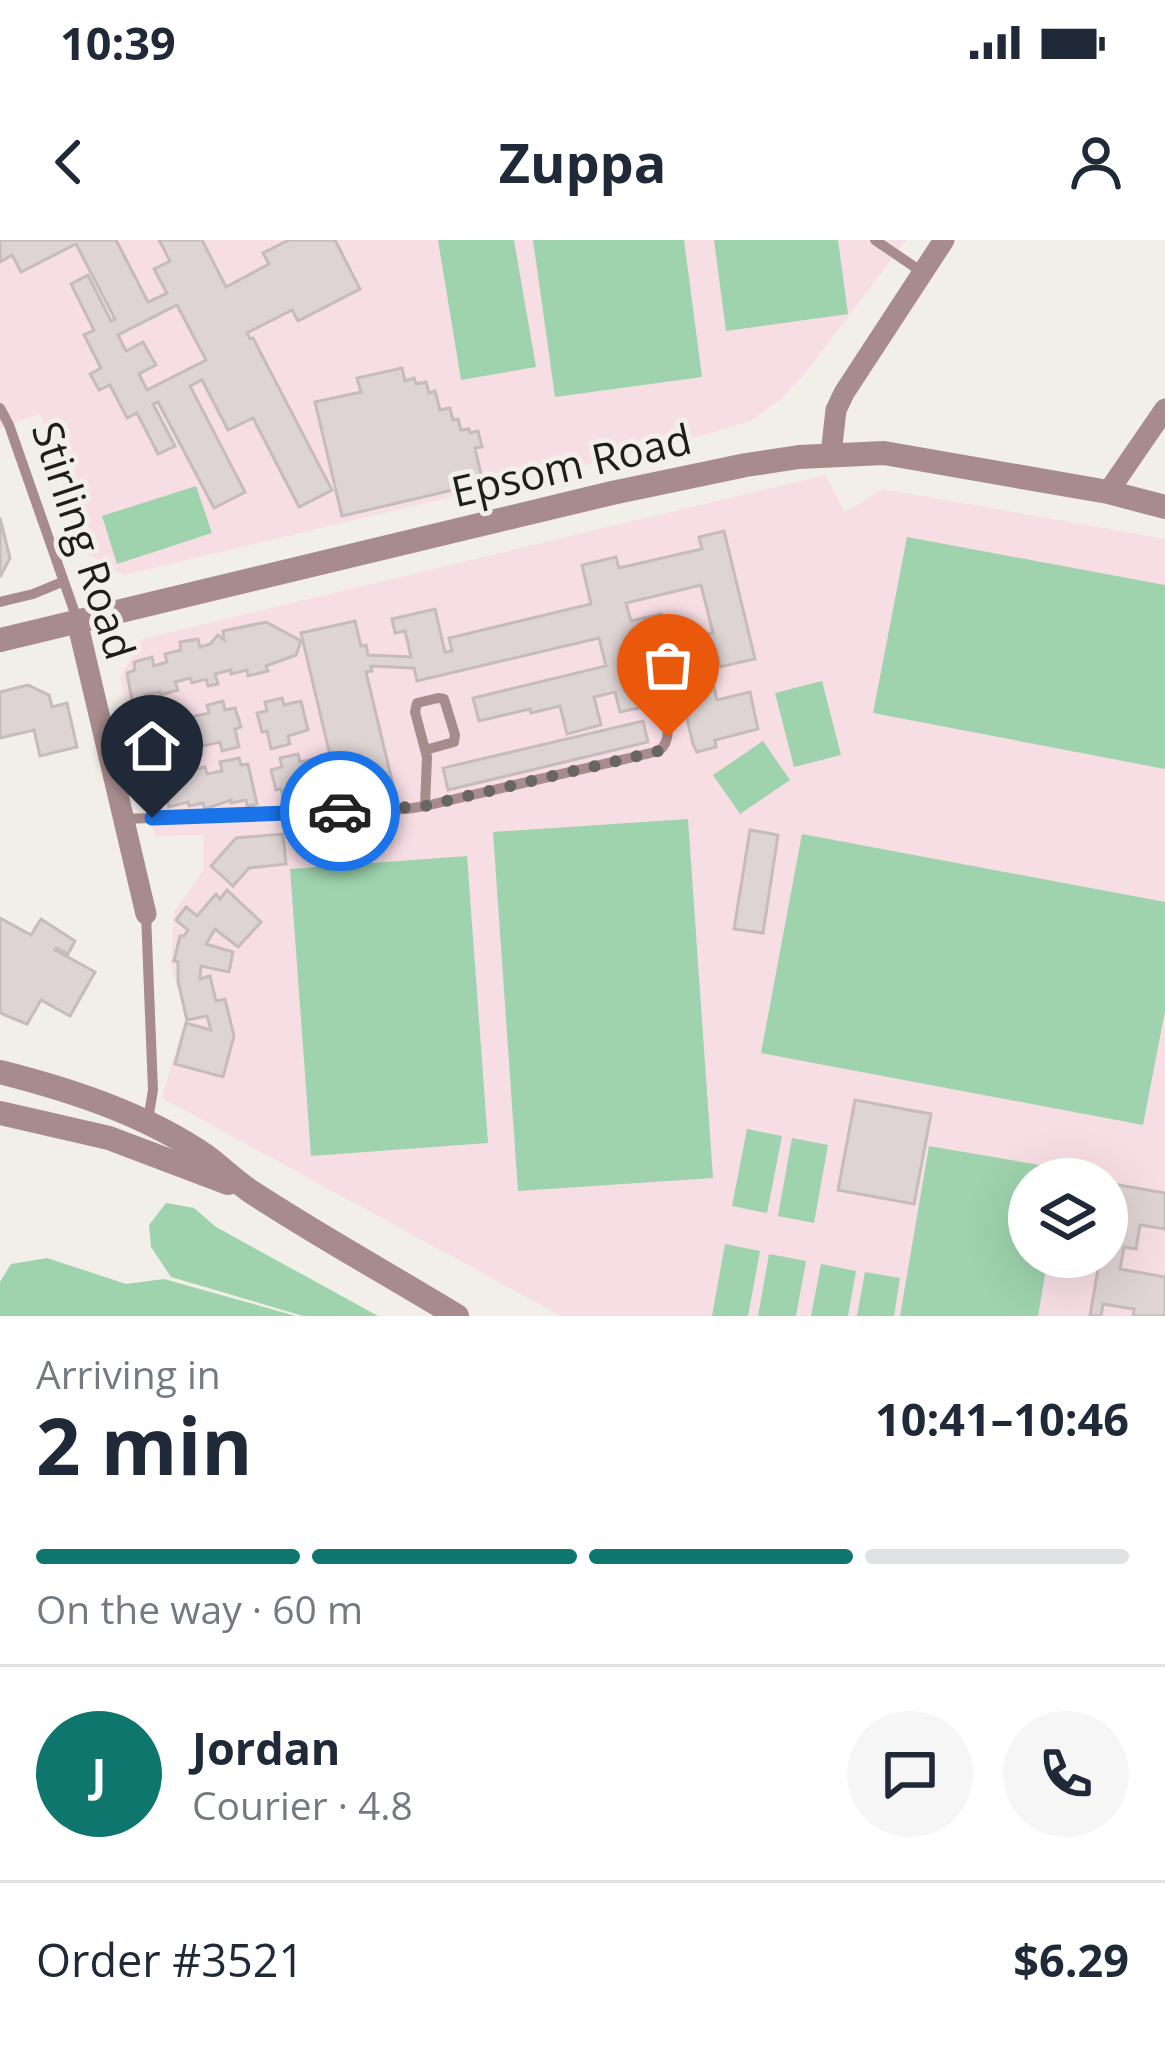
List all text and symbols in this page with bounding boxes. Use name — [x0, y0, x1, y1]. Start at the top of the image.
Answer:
text: 10:39 — [60, 12, 176, 73]
text: Zuppa — [499, 125, 666, 199]
icon: back — [36, 129, 102, 195]
icon: person — [1063, 129, 1129, 195]
street label: Epsom Road — [446, 409, 696, 519]
street label: Stirling Road — [20, 414, 150, 666]
pin — [617, 614, 719, 737]
icon: bag — [635, 632, 701, 698]
pin — [101, 695, 203, 818]
icon: home — [119, 713, 185, 779]
courier — [280, 751, 400, 871]
icon: car — [307, 778, 373, 844]
map controls — [1008, 1158, 1128, 1278]
button: layers — [1008, 1158, 1128, 1278]
text: Arriving in — [36, 1347, 221, 1400]
text: 10:41–10:46 — [875, 1388, 1129, 1449]
text: 2 min — [36, 1392, 253, 1498]
text: On the way · 60 m — [36, 1582, 363, 1635]
button: chat — [847, 1711, 973, 1837]
button: phone — [1003, 1711, 1129, 1837]
text: Jordan — [192, 1717, 340, 1778]
text: J — [92, 1743, 106, 1804]
text: Courier · 4.8 — [192, 1778, 413, 1831]
text: Order #3521 — [36, 1929, 304, 1990]
text: $6.29 — [1013, 1929, 1129, 1990]

